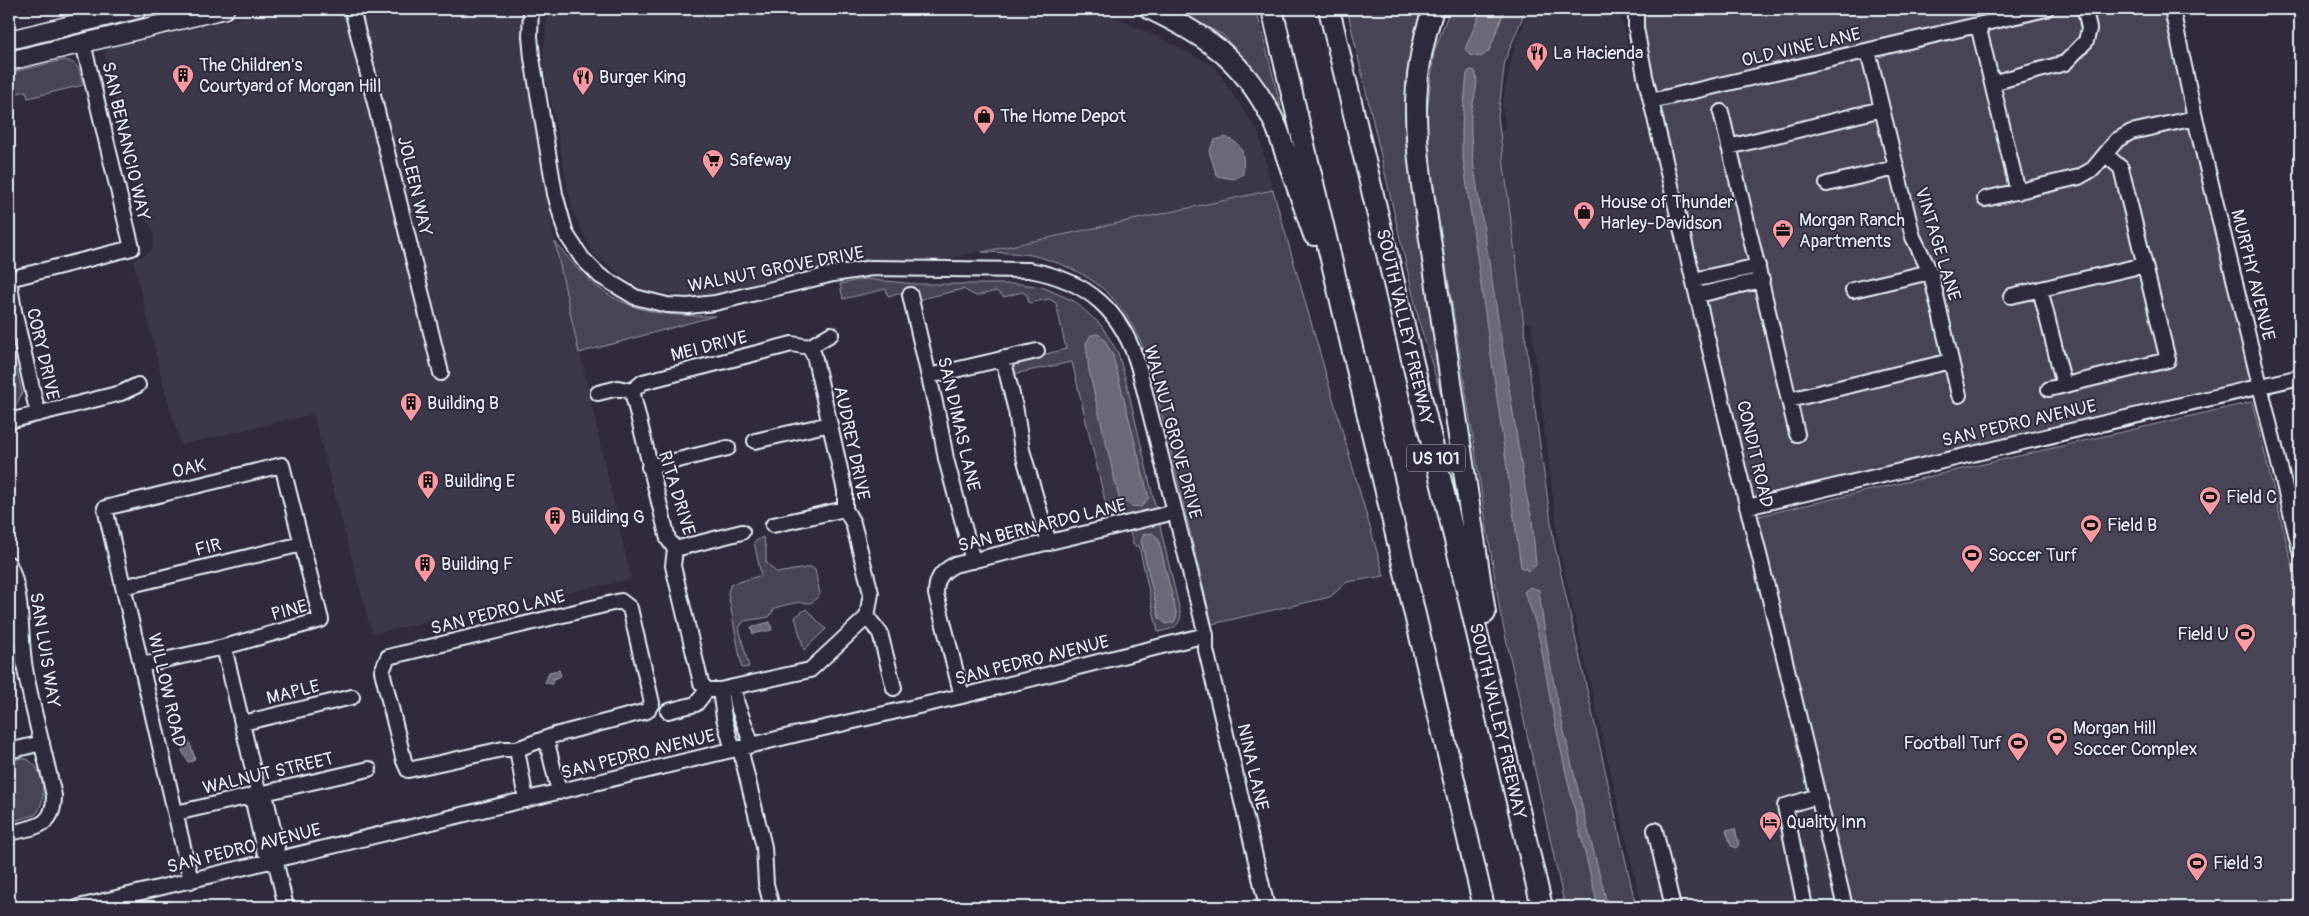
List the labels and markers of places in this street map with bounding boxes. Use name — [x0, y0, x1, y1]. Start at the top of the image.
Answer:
restaurant icon: La Hacienda — [1525, 41, 1549, 72]
place label: La Hacienda — [1553, 42, 1643, 65]
place label: The Children's Courtyard of Morgan Hill — [199, 54, 381, 98]
building icon: The Children's Courtyard of Morgan Hill — [171, 63, 195, 94]
restaurant icon: Burger King — [571, 65, 595, 96]
place label: Burger King — [599, 66, 686, 89]
shop icon: The Home Depot — [972, 104, 996, 135]
place label: The Home Depot — [1000, 105, 1127, 128]
supermarket icon: Safeway — [701, 148, 725, 179]
place label: Safeway — [729, 149, 791, 172]
place label: House of Thunder Harley-Davidson — [1600, 191, 1734, 235]
shop icon: House of Thunder Harley-Davidson — [1572, 200, 1596, 231]
place label: Morgan Ranch Apartments — [1799, 209, 1905, 253]
office icon: Morgan Ranch Apartments — [1771, 218, 1795, 249]
building icon: Building B — [399, 391, 423, 422]
place label: Building B — [427, 392, 499, 415]
building icon: Building E — [416, 469, 440, 500]
place label: Building E — [444, 470, 515, 493]
sports icon: Field C — [2198, 485, 2222, 516]
place label: Field C — [2226, 486, 2277, 509]
building icon: Building G — [543, 505, 567, 536]
place label: Building G — [571, 506, 645, 529]
sports icon: Field B — [2079, 513, 2103, 544]
place label: Field B — [2107, 514, 2157, 537]
sports icon: Soccer Turf — [1960, 543, 1984, 574]
place label: Soccer Turf — [1988, 544, 2079, 567]
building icon: Building F — [413, 552, 437, 583]
place label: Building F — [441, 553, 514, 576]
sports icon: Field U — [2233, 622, 2257, 653]
place label: Field U — [2177, 623, 2229, 646]
place label: Morgan Hill Soccer Complex — [2073, 717, 2198, 761]
sports icon: Morgan Hill Soccer Complex — [2045, 726, 2069, 757]
sports icon: Football Turf — [2006, 731, 2030, 762]
place label: Football Turf — [1904, 732, 2003, 755]
hotel icon: Quality Inn — [1758, 810, 1782, 841]
place label: Quality Inn — [1786, 811, 1866, 834]
sports icon: Field 3 — [2185, 851, 2209, 882]
place label: Field 3 — [2213, 852, 2263, 875]

